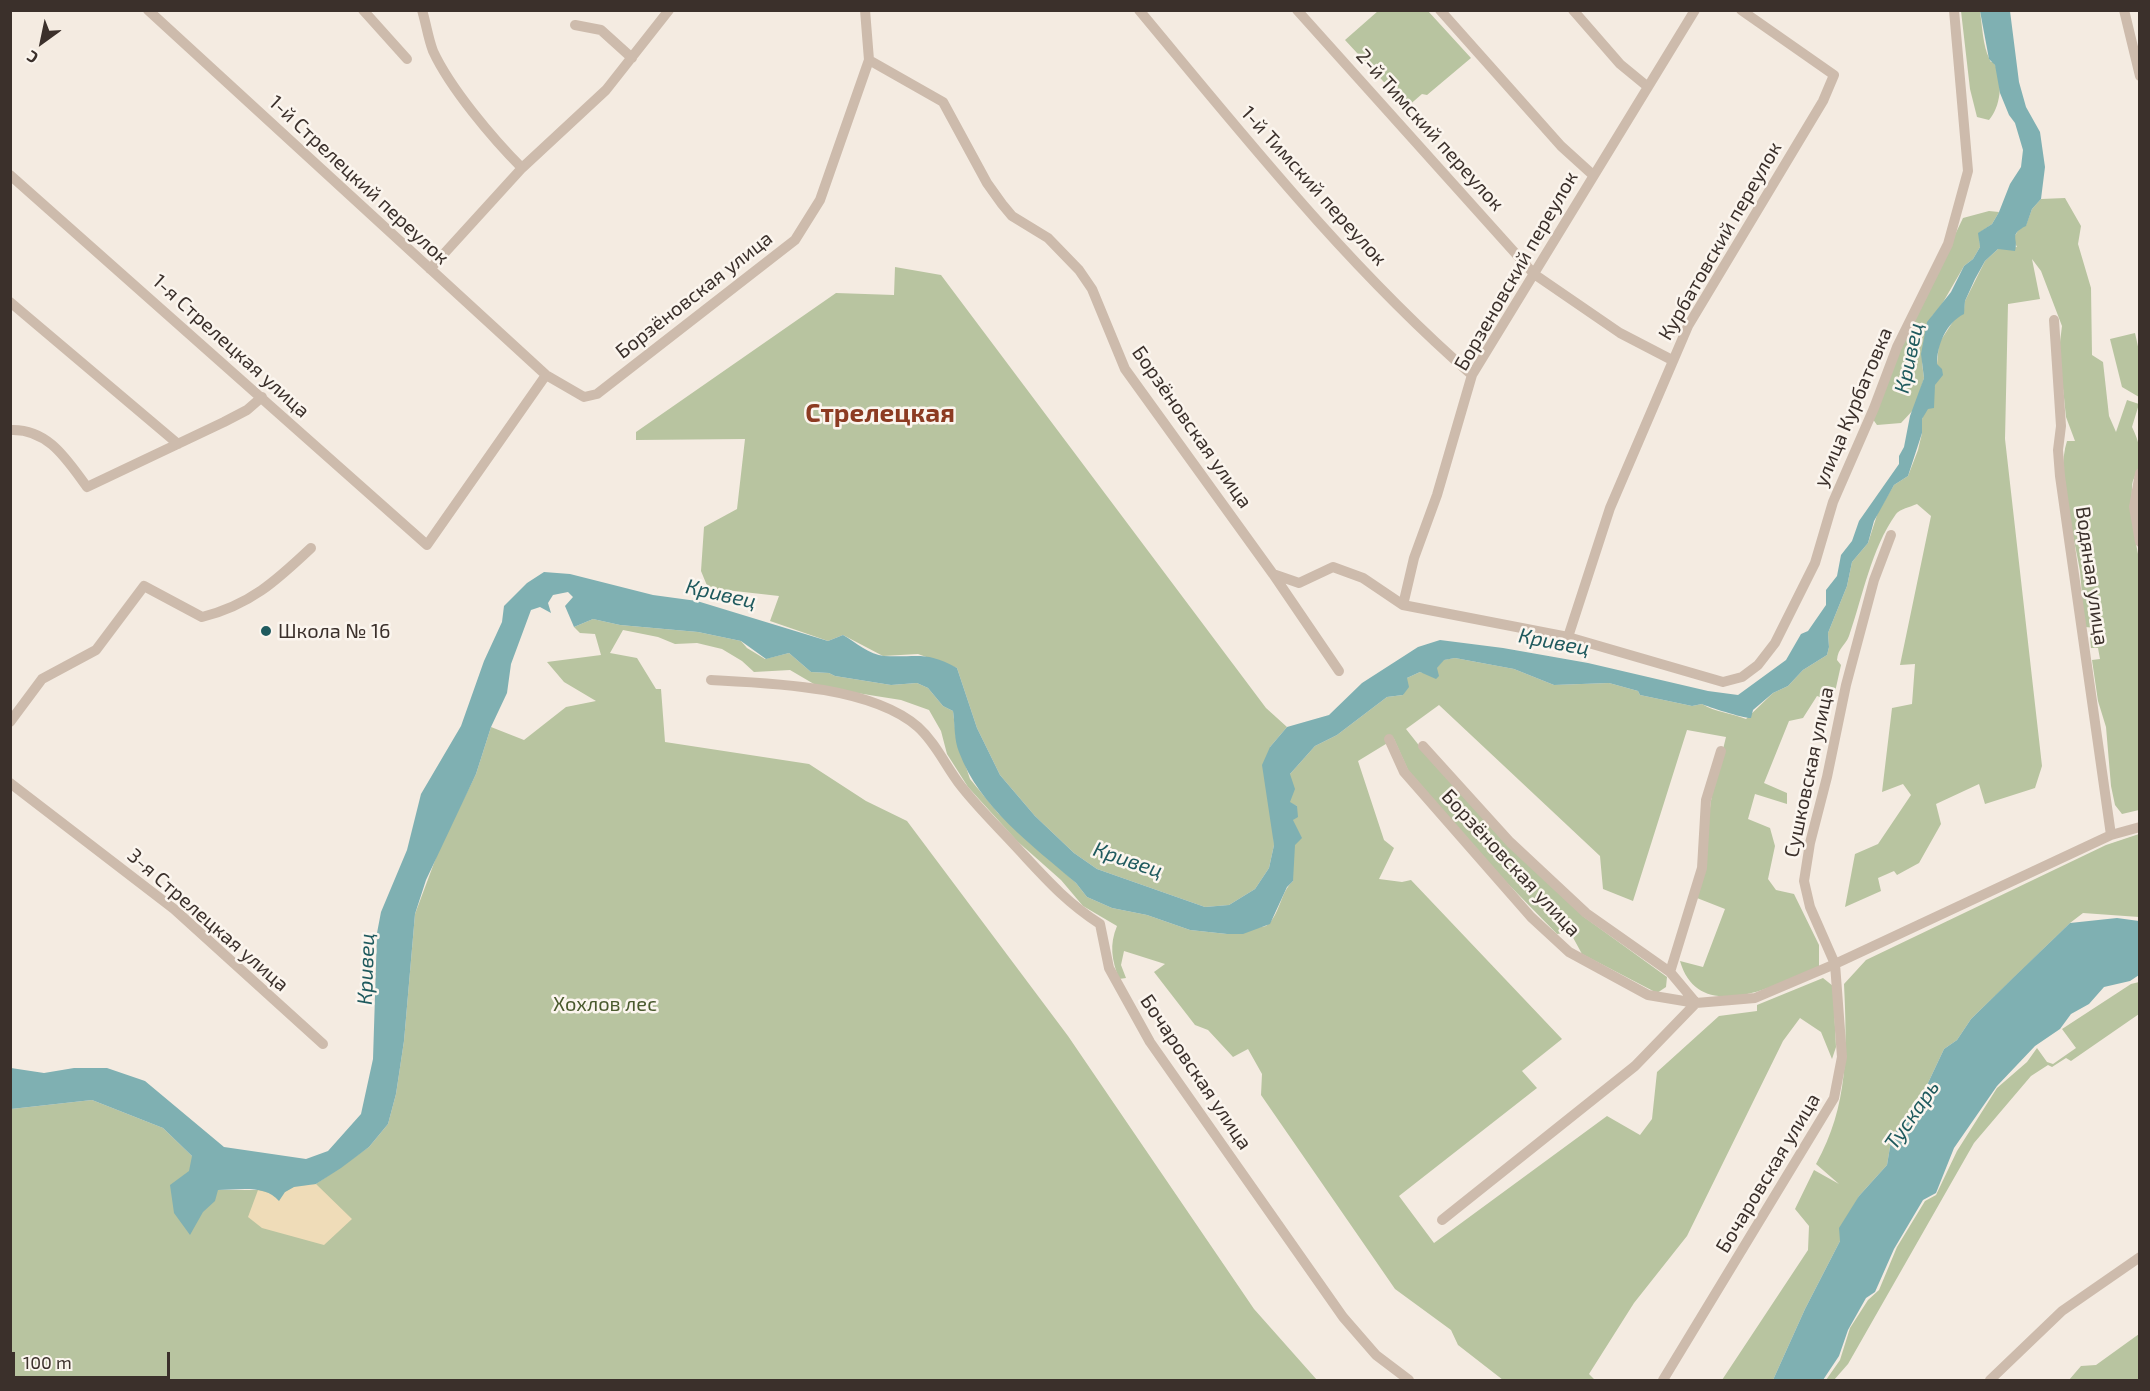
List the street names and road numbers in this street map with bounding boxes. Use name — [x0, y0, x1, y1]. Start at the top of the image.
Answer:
street label: 2-й Тимский переулок — [1351, 44, 1509, 216]
street label: 1-й Стрелецкий переулок — [264, 90, 454, 270]
street label: 1-й Тимский переулок — [1236, 101, 1392, 271]
street label: Курбатовский переулок — [1653, 137, 1787, 345]
street label: Борзеновский переулок — [1449, 167, 1583, 375]
street label: Борзёновская улица — [611, 226, 777, 364]
street label: 1-я Стрелецкая улица — [148, 269, 314, 423]
street label: улица Курбатовка — [1809, 324, 1897, 490]
street label: Борзёновская улица — [1127, 341, 1257, 513]
street label: Водяная улица — [2070, 505, 2114, 647]
street label: Сушковская улица — [1779, 684, 1839, 860]
street label: Борзёновская улица — [1437, 784, 1585, 942]
street label: 3-я Стрелецкая улица — [122, 843, 294, 997]
street label: Бочаровская улица — [1135, 990, 1257, 1154]
street label: Бочаровская улица — [1711, 1089, 1825, 1257]

